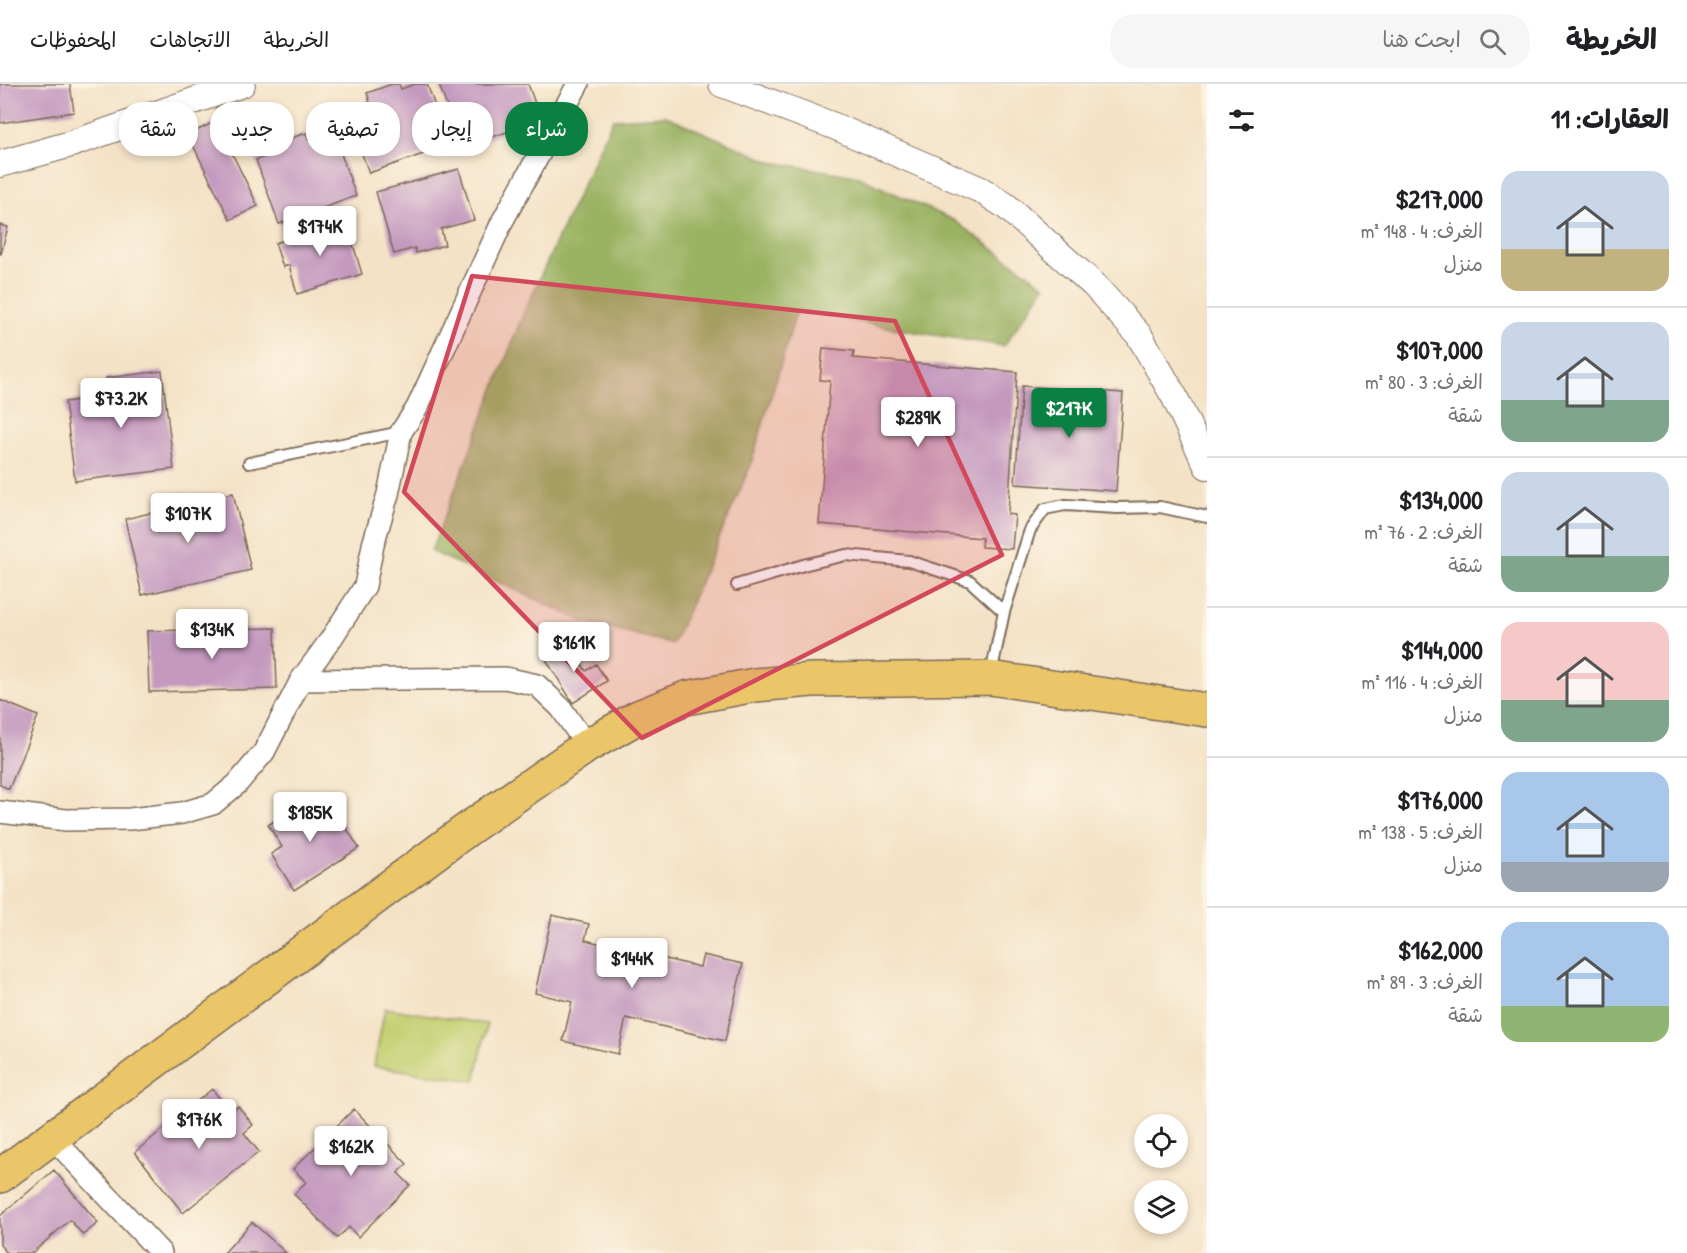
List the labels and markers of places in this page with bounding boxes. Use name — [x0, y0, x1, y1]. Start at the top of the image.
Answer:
pin: $174K — [278, 206, 362, 257]
pin: $73.2K — [72, 378, 170, 429]
pin: $217K — [1027, 388, 1111, 439]
pin: $289K — [876, 397, 960, 448]
pin: $107K — [146, 493, 230, 544]
pin: $134K — [170, 609, 254, 660]
pin: $161K — [532, 622, 616, 673]
pin: $185K — [268, 792, 352, 843]
pin: $144K — [590, 938, 674, 989]
pin: $176K — [157, 1099, 241, 1150]
pin: $162K — [309, 1126, 393, 1177]

